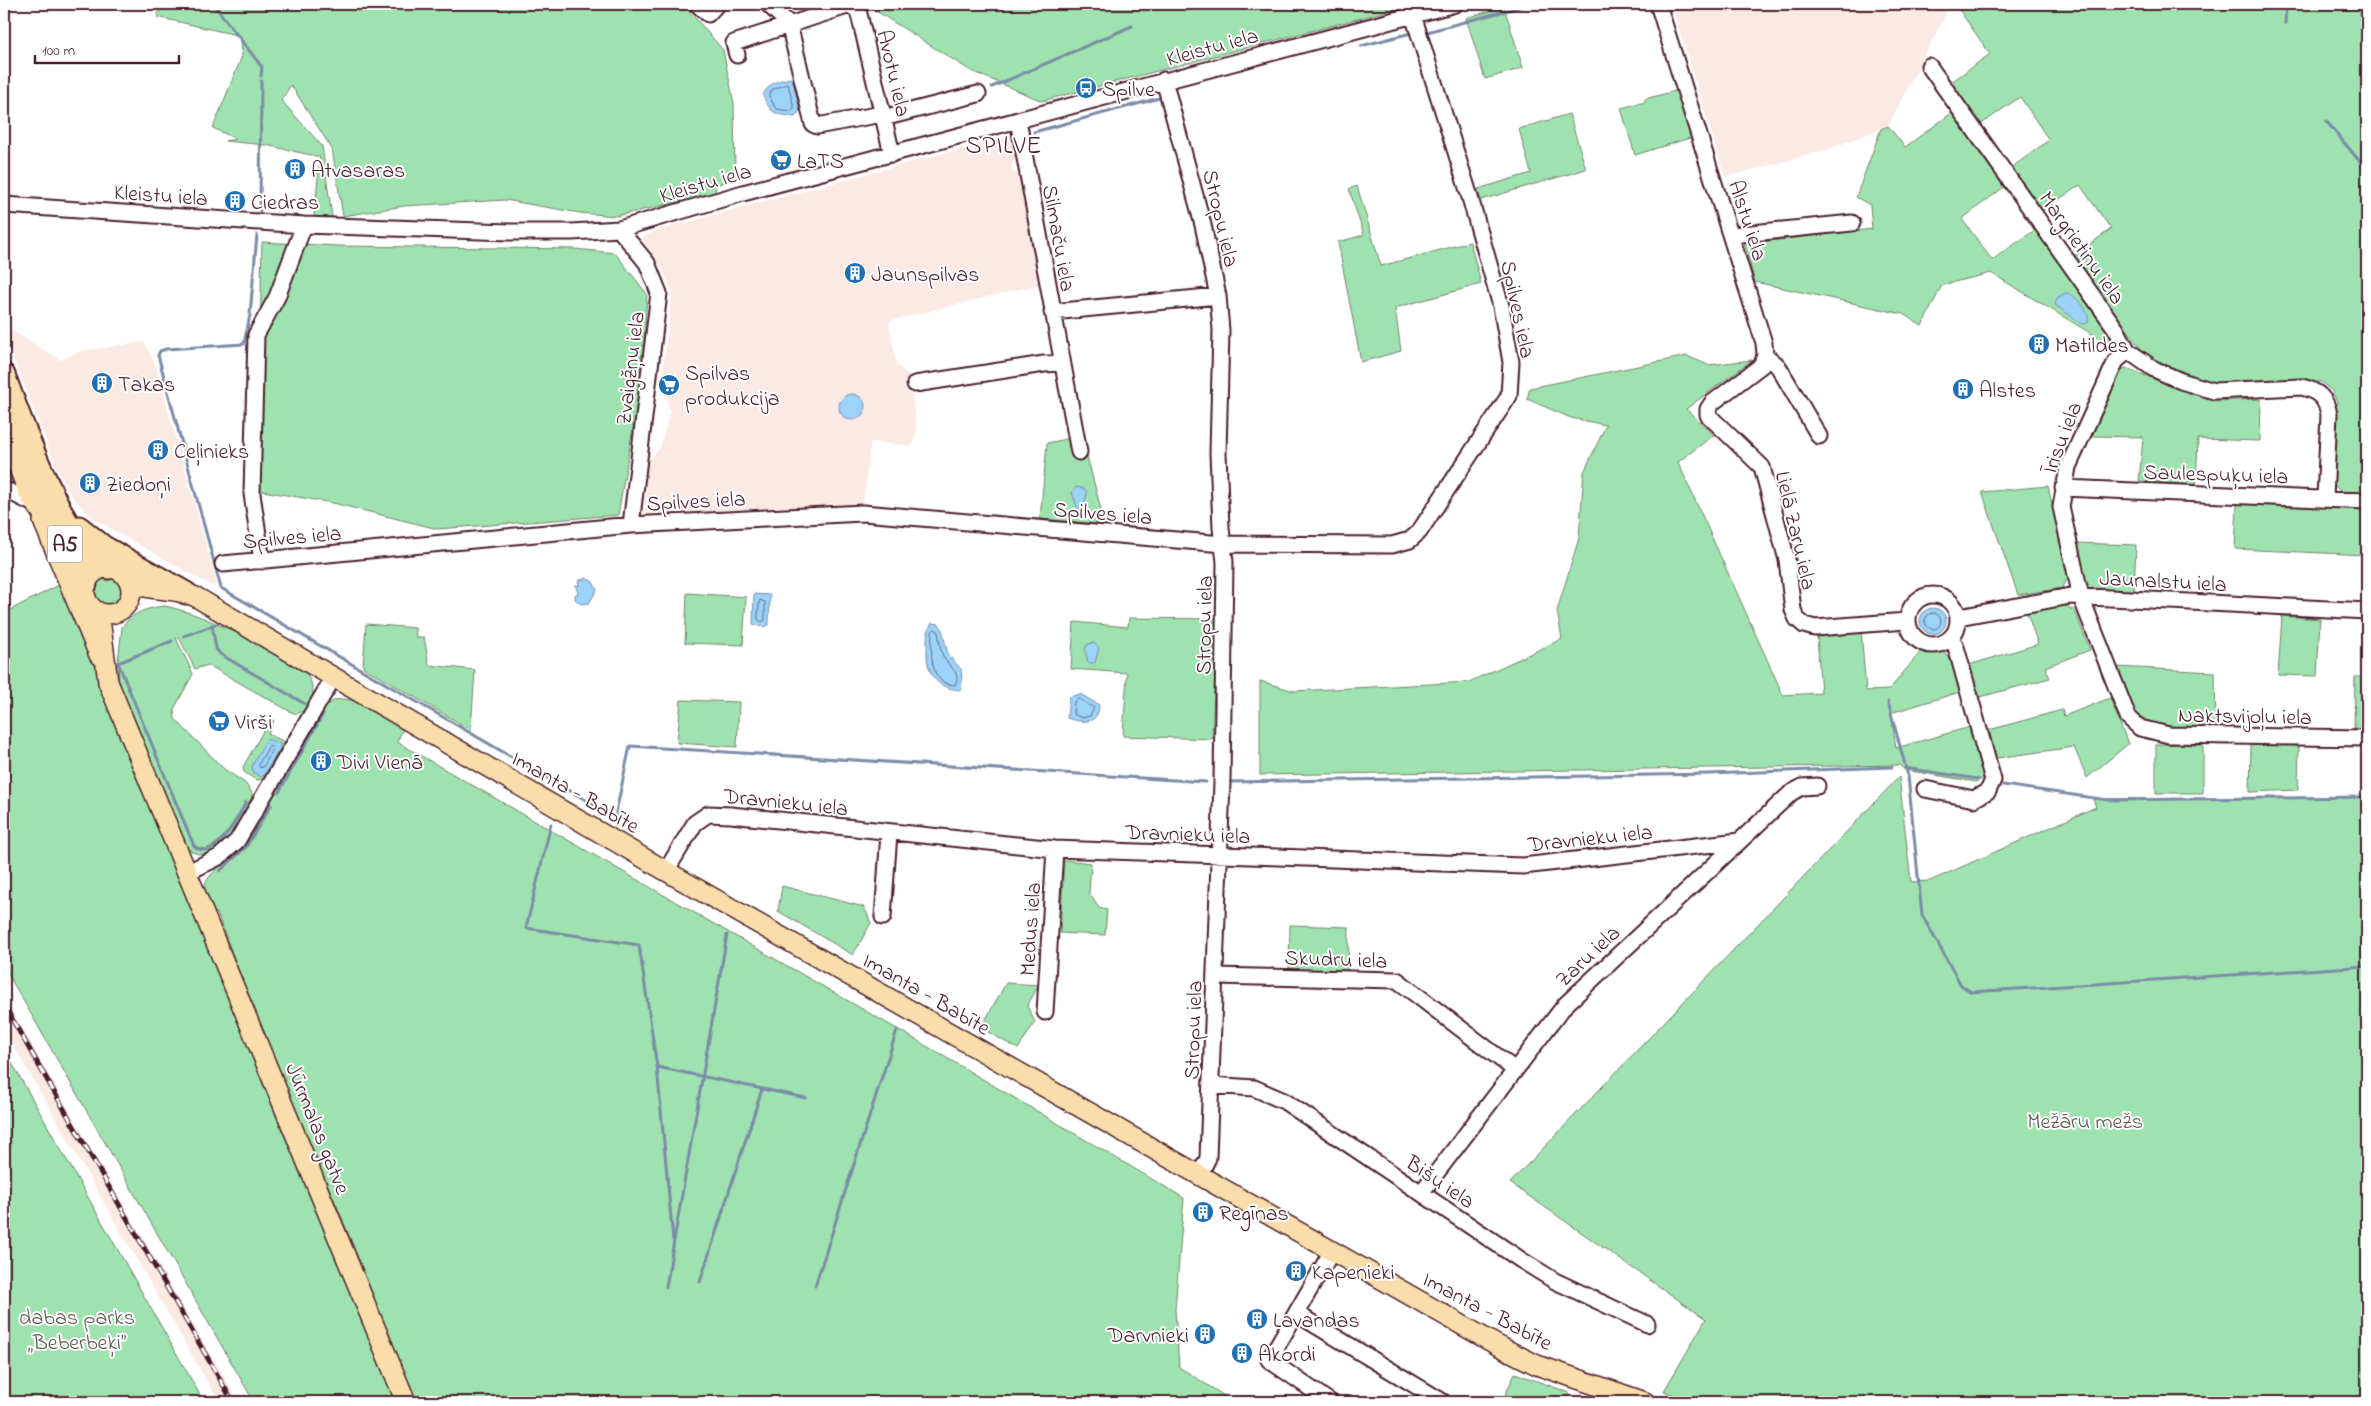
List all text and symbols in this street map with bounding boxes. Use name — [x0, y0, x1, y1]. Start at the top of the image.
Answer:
street label: Kleistu iela — [1163, 21, 1262, 77]
street label: Avotu iela — [867, 27, 918, 120]
scale bar — [35, 32, 179, 64]
text: 100 m — [42, 40, 75, 62]
place label: Spilve — [1102, 75, 1155, 107]
bus stop icon: Spilve — [1074, 76, 1098, 100]
district label: SPILVE — [965, 129, 1043, 165]
place label: LaTS — [797, 147, 844, 179]
supermarket icon: LaTS — [769, 148, 793, 172]
place label: Atvasaras — [311, 156, 405, 188]
building icon: Atvasaras — [283, 157, 307, 181]
street label: Kleistu iela — [656, 157, 756, 213]
street label: Stropu iela — [1192, 167, 1246, 271]
street label: Alstu iela — [1718, 176, 1774, 265]
street label: Kleistu iela — [113, 178, 209, 216]
street label: Silmaču iela — [1032, 183, 1082, 294]
street label: Margrietiņu iela — [2029, 185, 2132, 313]
place label: Ciedras — [251, 188, 319, 220]
building icon: Ciedras — [223, 189, 247, 213]
street label: Spilves iela — [1490, 258, 1542, 361]
place label: Jaunspilvas — [871, 260, 979, 292]
building icon: Jaunspilvas — [843, 261, 867, 285]
street label: Zvaigžņu iela — [609, 310, 656, 427]
place label: Matildes — [2055, 331, 2129, 363]
building icon: Matildes — [2027, 332, 2051, 356]
place label: Spilvas produkcija — [685, 359, 780, 416]
place label: Takas — [118, 370, 175, 402]
building icon: Takas — [90, 371, 114, 395]
supermarket icon: Spilvas produkcija — [657, 373, 681, 397]
place label: Alstes — [1979, 376, 2036, 408]
building icon: Alstes — [1951, 377, 1975, 401]
street label: Īrisu iela — [2035, 398, 2092, 480]
place label: Ceļinieks — [174, 437, 249, 469]
building icon: Ceļinieks — [146, 438, 170, 462]
street label: Saulespuķu iela — [2143, 457, 2289, 495]
street label: Lielā Zaru iela — [1765, 468, 1823, 593]
place label: Ziedoņi — [106, 470, 171, 502]
building icon: Ziedoņi — [78, 471, 102, 495]
street label: Spilves iela — [646, 484, 746, 522]
street label: Spilves iela — [1052, 495, 1153, 535]
street label: Spilves iela — [242, 519, 343, 559]
road number: A5 — [48, 526, 82, 562]
street label: Jaunalstu iela — [2098, 564, 2227, 602]
street label: Stropu iela — [1189, 575, 1223, 675]
street label: Naktsvijoļu iela — [2178, 701, 2312, 735]
place label: Virši — [234, 708, 272, 740]
supermarket icon: Virši — [207, 709, 231, 733]
street label: Imanta - Babīte — [505, 744, 645, 843]
place label: Divi Vienā — [336, 748, 422, 780]
building icon: Divi Vienā — [309, 749, 333, 773]
street label: Dravnieku iela — [721, 781, 850, 826]
street label: Dravnieku iela — [1124, 818, 1251, 854]
street label: Dravnieku iela — [1525, 818, 1654, 863]
street label: Medus iela — [1013, 881, 1051, 977]
street label: Zaru iela — [1549, 919, 1629, 996]
street label: Skudru iela — [1284, 943, 1388, 979]
street label: Imanta - Babīte — [856, 946, 996, 1045]
street label: Stropu iela — [1177, 980, 1213, 1080]
street label: Jūrmalas gatve — [274, 1058, 357, 1200]
park label: Mežāru mežs — [2027, 1107, 2143, 1139]
street label: Bišu iela — [1397, 1148, 1480, 1218]
place label: Regīnas — [1219, 1199, 1289, 1232]
building icon: Regīnas — [1191, 1200, 1215, 1224]
place label: Kapenieki — [1312, 1258, 1395, 1290]
building icon: Kapenieki — [1284, 1259, 1308, 1283]
street label: Imanta - Babīte — [1416, 1265, 1557, 1360]
park label: dabas parks „Beberbeķi” — [19, 1303, 135, 1360]
place label: Lavandas — [1273, 1306, 1360, 1338]
building icon: Lavandas — [1245, 1307, 1269, 1331]
place label: Darvnieki — [1106, 1321, 1189, 1353]
building icon: Darvnieki — [1193, 1322, 1217, 1346]
place label: Akordi — [1258, 1340, 1316, 1372]
building icon: Akordi — [1230, 1341, 1254, 1365]

